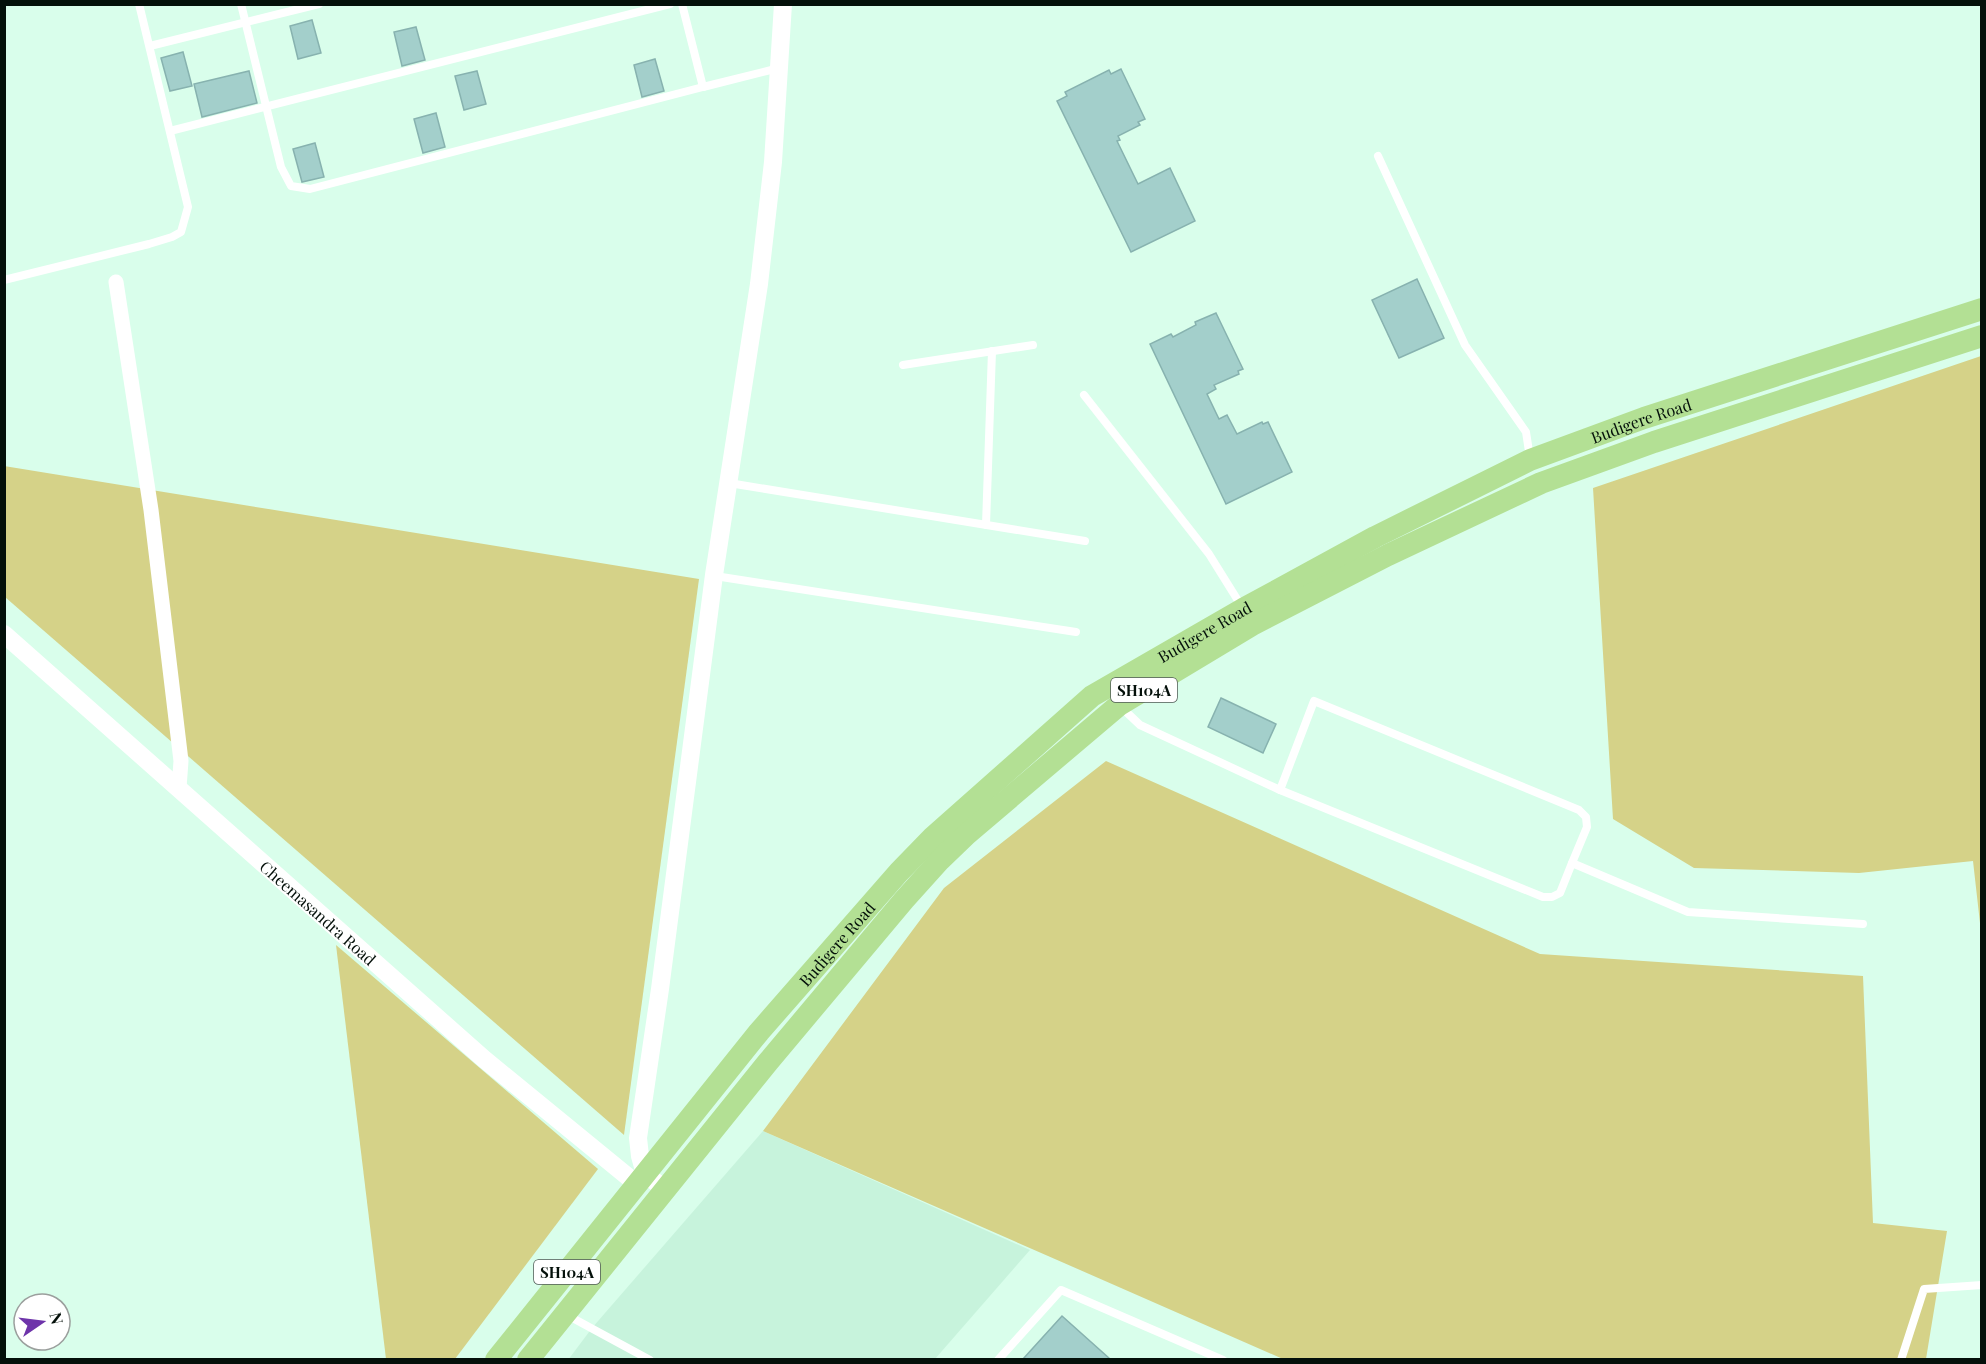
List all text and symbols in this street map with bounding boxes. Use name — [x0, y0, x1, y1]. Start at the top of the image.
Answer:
street label: Budigere Road — [1588, 393, 1694, 447]
street label: Budigere Road — [1154, 596, 1255, 667]
road number: SH104A — [1111, 678, 1177, 702]
street label: Cheemasandra Road — [256, 855, 381, 969]
street label: Budigere Road — [794, 897, 879, 990]
road number: SH104A — [534, 1260, 600, 1284]
north arrow — [12, 1292, 72, 1352]
text: N — [45, 1310, 69, 1327]

